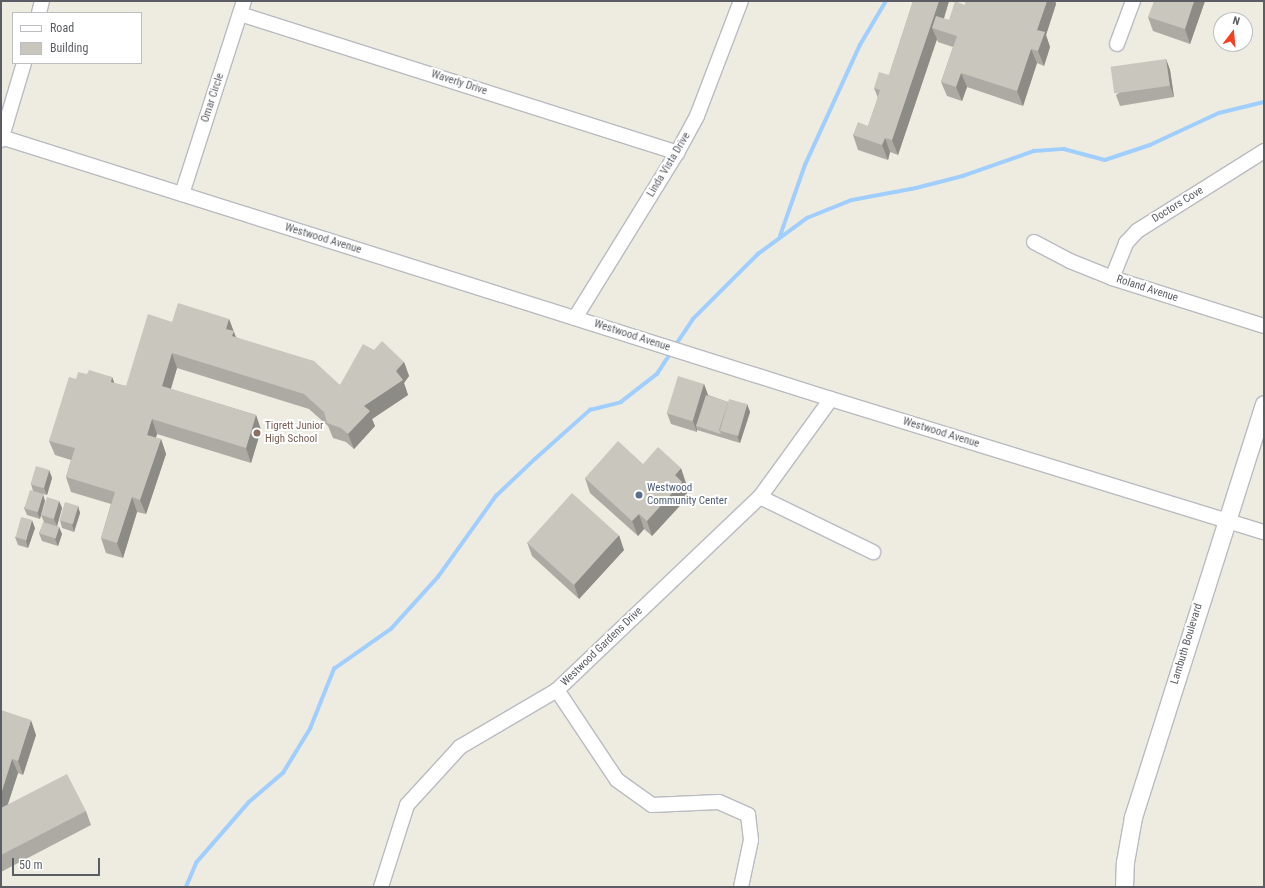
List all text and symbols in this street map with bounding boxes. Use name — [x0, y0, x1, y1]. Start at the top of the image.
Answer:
legend — [12, 12, 142, 64]
north arrow — [1213, 12, 1253, 52]
text: N — [1231, 14, 1241, 28]
text: Road — [50, 21, 74, 35]
text: Building — [50, 41, 88, 55]
street label: Waverly Drive — [429, 68, 489, 98]
street label: Omar Circle — [199, 72, 227, 124]
street label: Linda Vista Drive — [645, 130, 693, 200]
street label: Doctors Cove — [1150, 184, 1206, 226]
street label: Westwood Avenue — [283, 221, 363, 257]
street label: Roland Avenue — [1114, 273, 1180, 305]
street label: Westwood Avenue — [592, 317, 672, 355]
street label: Westwood Avenue — [901, 415, 981, 451]
place label: Tigrett Junior High School — [265, 420, 323, 446]
marker: Tigrett Junior High School — [252, 428, 262, 438]
place label: Westwood Community Center — [647, 482, 727, 508]
marker: Westwood Community Center — [634, 490, 644, 500]
street label: Lambuth Boulevard — [1168, 602, 1206, 686]
street label: Westwood Gardens Drive — [558, 605, 646, 689]
scale bar — [14, 850, 102, 876]
text: 50 m — [19, 858, 43, 872]

